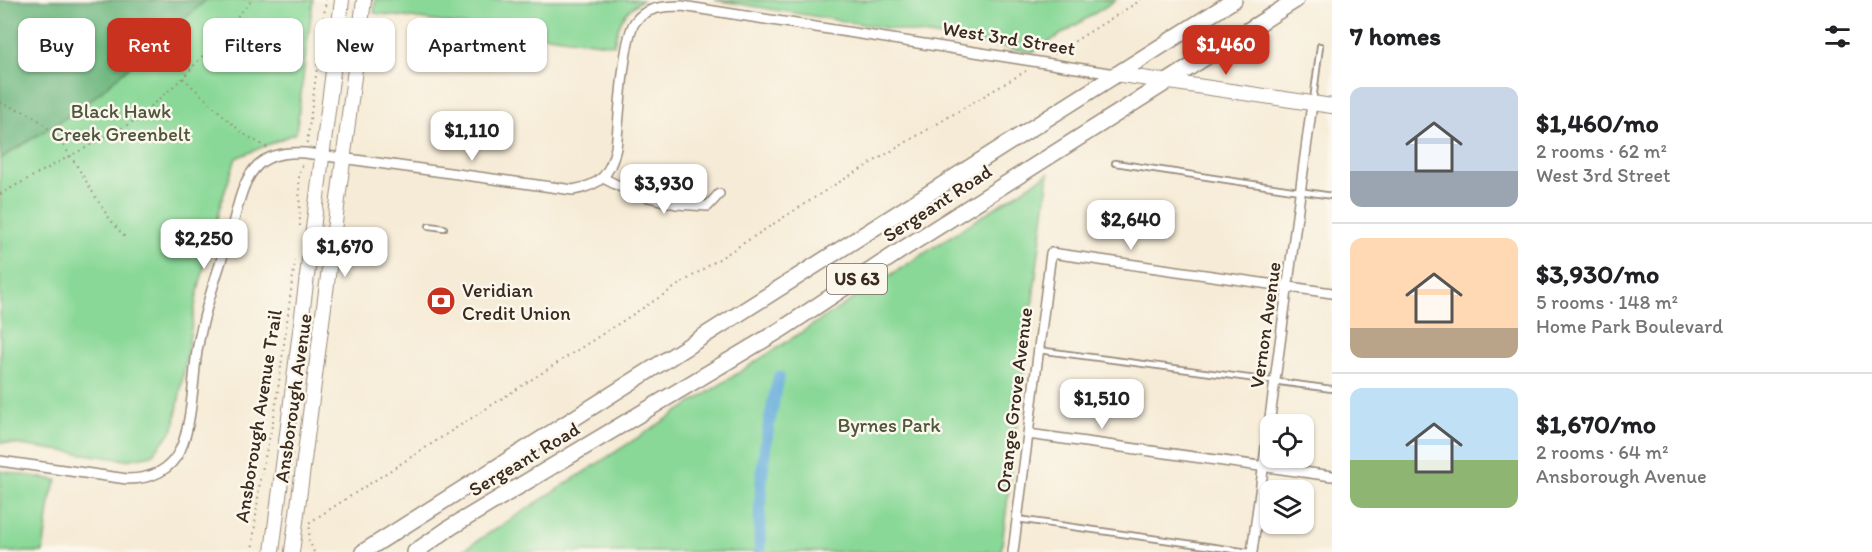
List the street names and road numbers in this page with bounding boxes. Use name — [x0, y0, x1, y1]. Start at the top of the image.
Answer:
street label: West 3rd Street — [941, 16, 1077, 60]
street label: Sergeant Road — [878, 159, 996, 247]
street label: Vernon Avenue — [1244, 260, 1286, 390]
road number: US 63 — [827, 264, 887, 294]
street label: Orange Grove Avenue — [991, 306, 1037, 494]
street label: Ansborough Avenue Trail — [229, 307, 287, 524]
street label: Ansborough Avenue — [269, 312, 317, 484]
street label: Sergeant Road — [464, 416, 584, 501]

